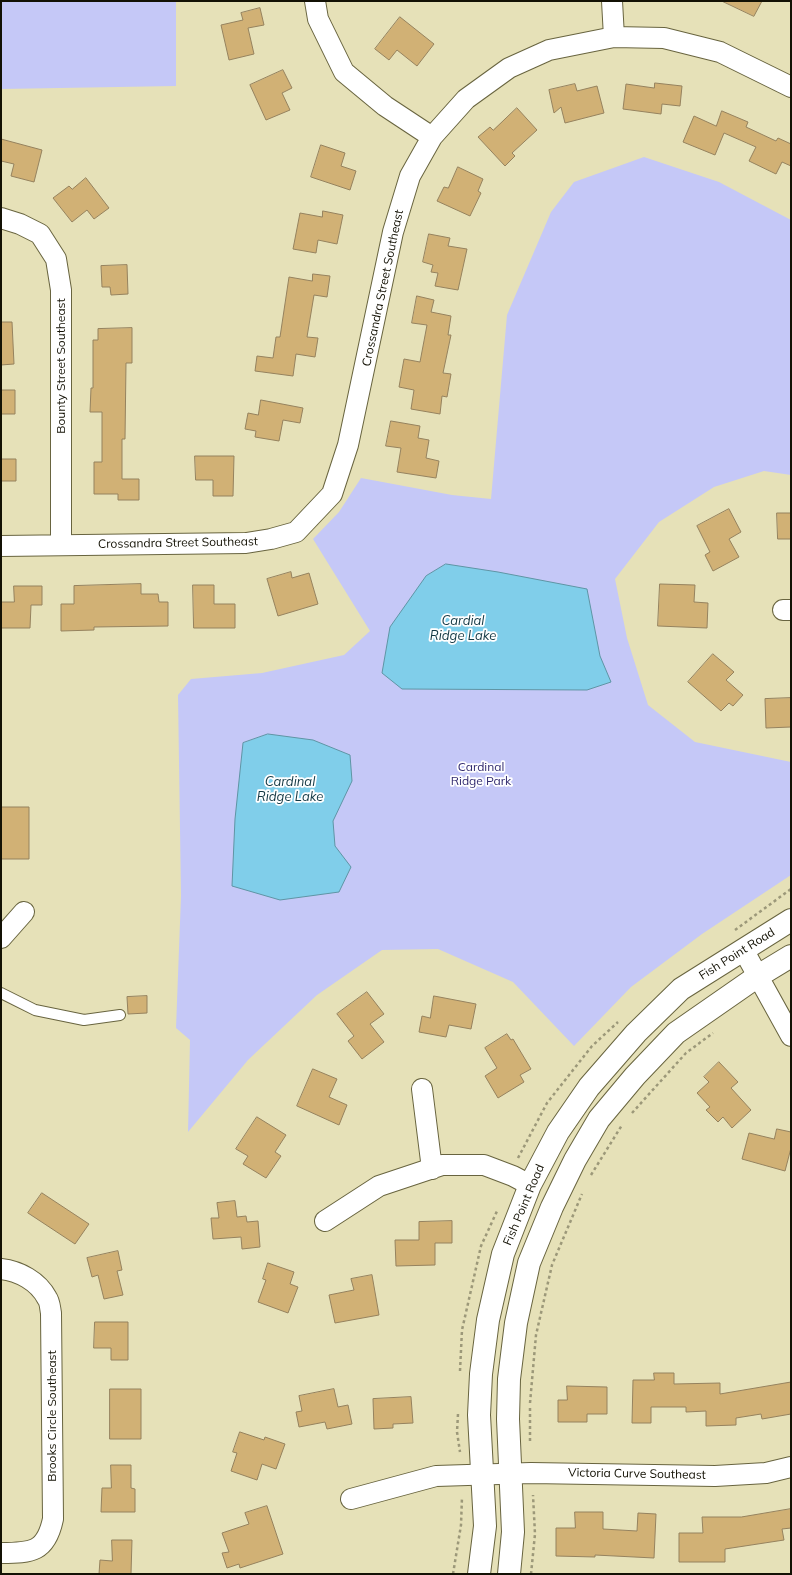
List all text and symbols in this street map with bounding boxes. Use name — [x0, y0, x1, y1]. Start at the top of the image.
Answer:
street label: Crossandra Street Southeast — [359, 208, 407, 368]
street label: Bounty Street Southeast — [54, 298, 68, 434]
street label: Crossandra Street Southeast — [98, 534, 258, 552]
water label: Cardial Ridge Lake — [430, 613, 496, 644]
park label: Cardinal Ridge Park — [451, 760, 511, 788]
water label: Cardinal Ridge Lake — [257, 774, 323, 805]
street label: Fish Point Road — [696, 925, 778, 983]
street label: Fish Point Road — [500, 1162, 548, 1248]
street label: Brooks Circle Southeast — [45, 1350, 59, 1482]
street label: Victoria Curve Southeast — [568, 1466, 706, 1482]

